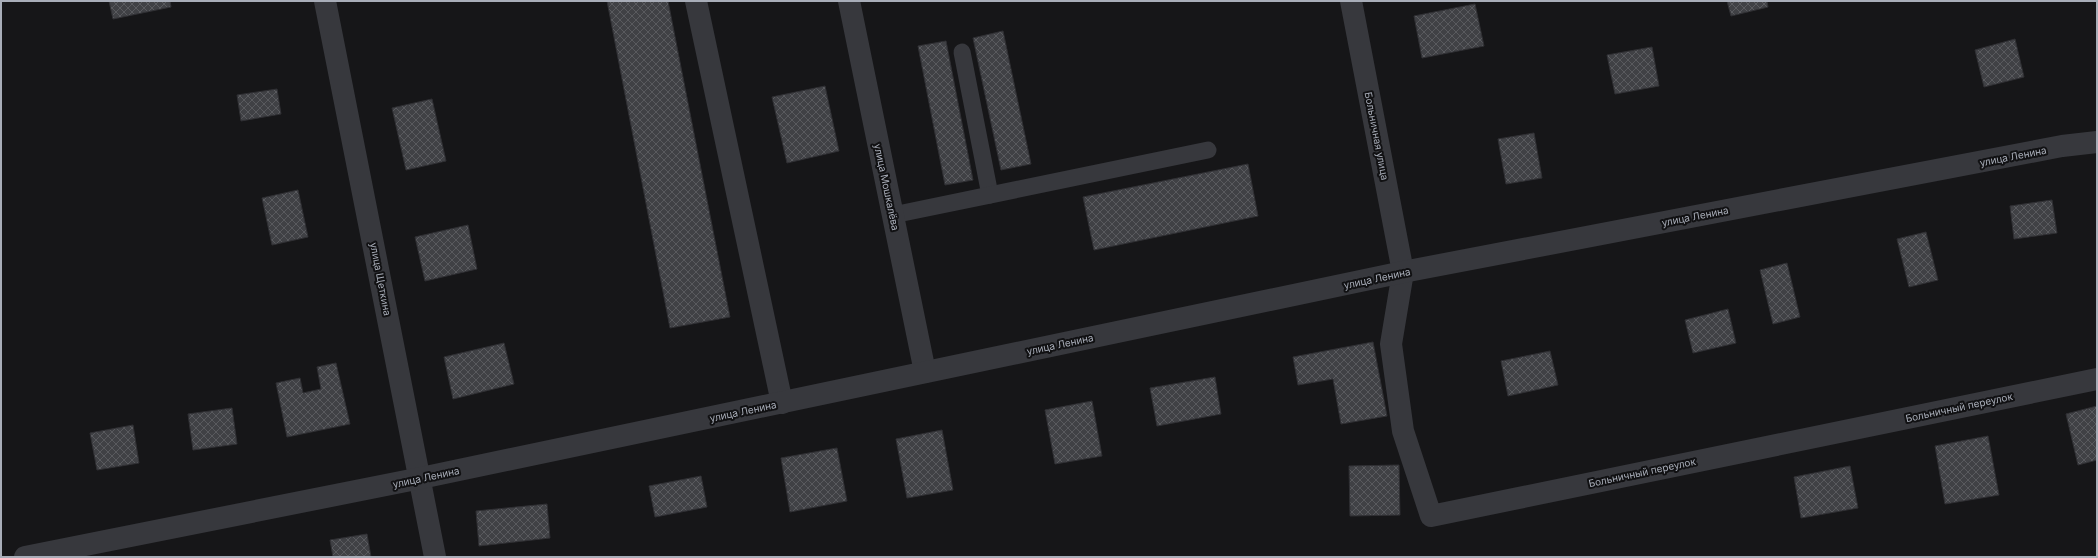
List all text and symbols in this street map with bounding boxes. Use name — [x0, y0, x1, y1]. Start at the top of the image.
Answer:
street label: Больничная улица — [1363, 91, 1391, 181]
street label: улица Мошкалёва — [872, 143, 902, 231]
street label: улица Ленина — [1979, 144, 2047, 168]
street label: улица Ленина — [1661, 204, 1729, 228]
street label: улица Щеткина — [368, 241, 394, 317]
street label: улица Ленина — [1343, 265, 1411, 291]
street label: улица Ленина — [1026, 331, 1094, 357]
street label: Больничный переулок — [1904, 390, 2014, 424]
street label: улица Ленина — [709, 398, 777, 424]
street label: Больничный переулок — [1587, 455, 1697, 489]
street label: улица Ленина — [392, 464, 460, 490]

